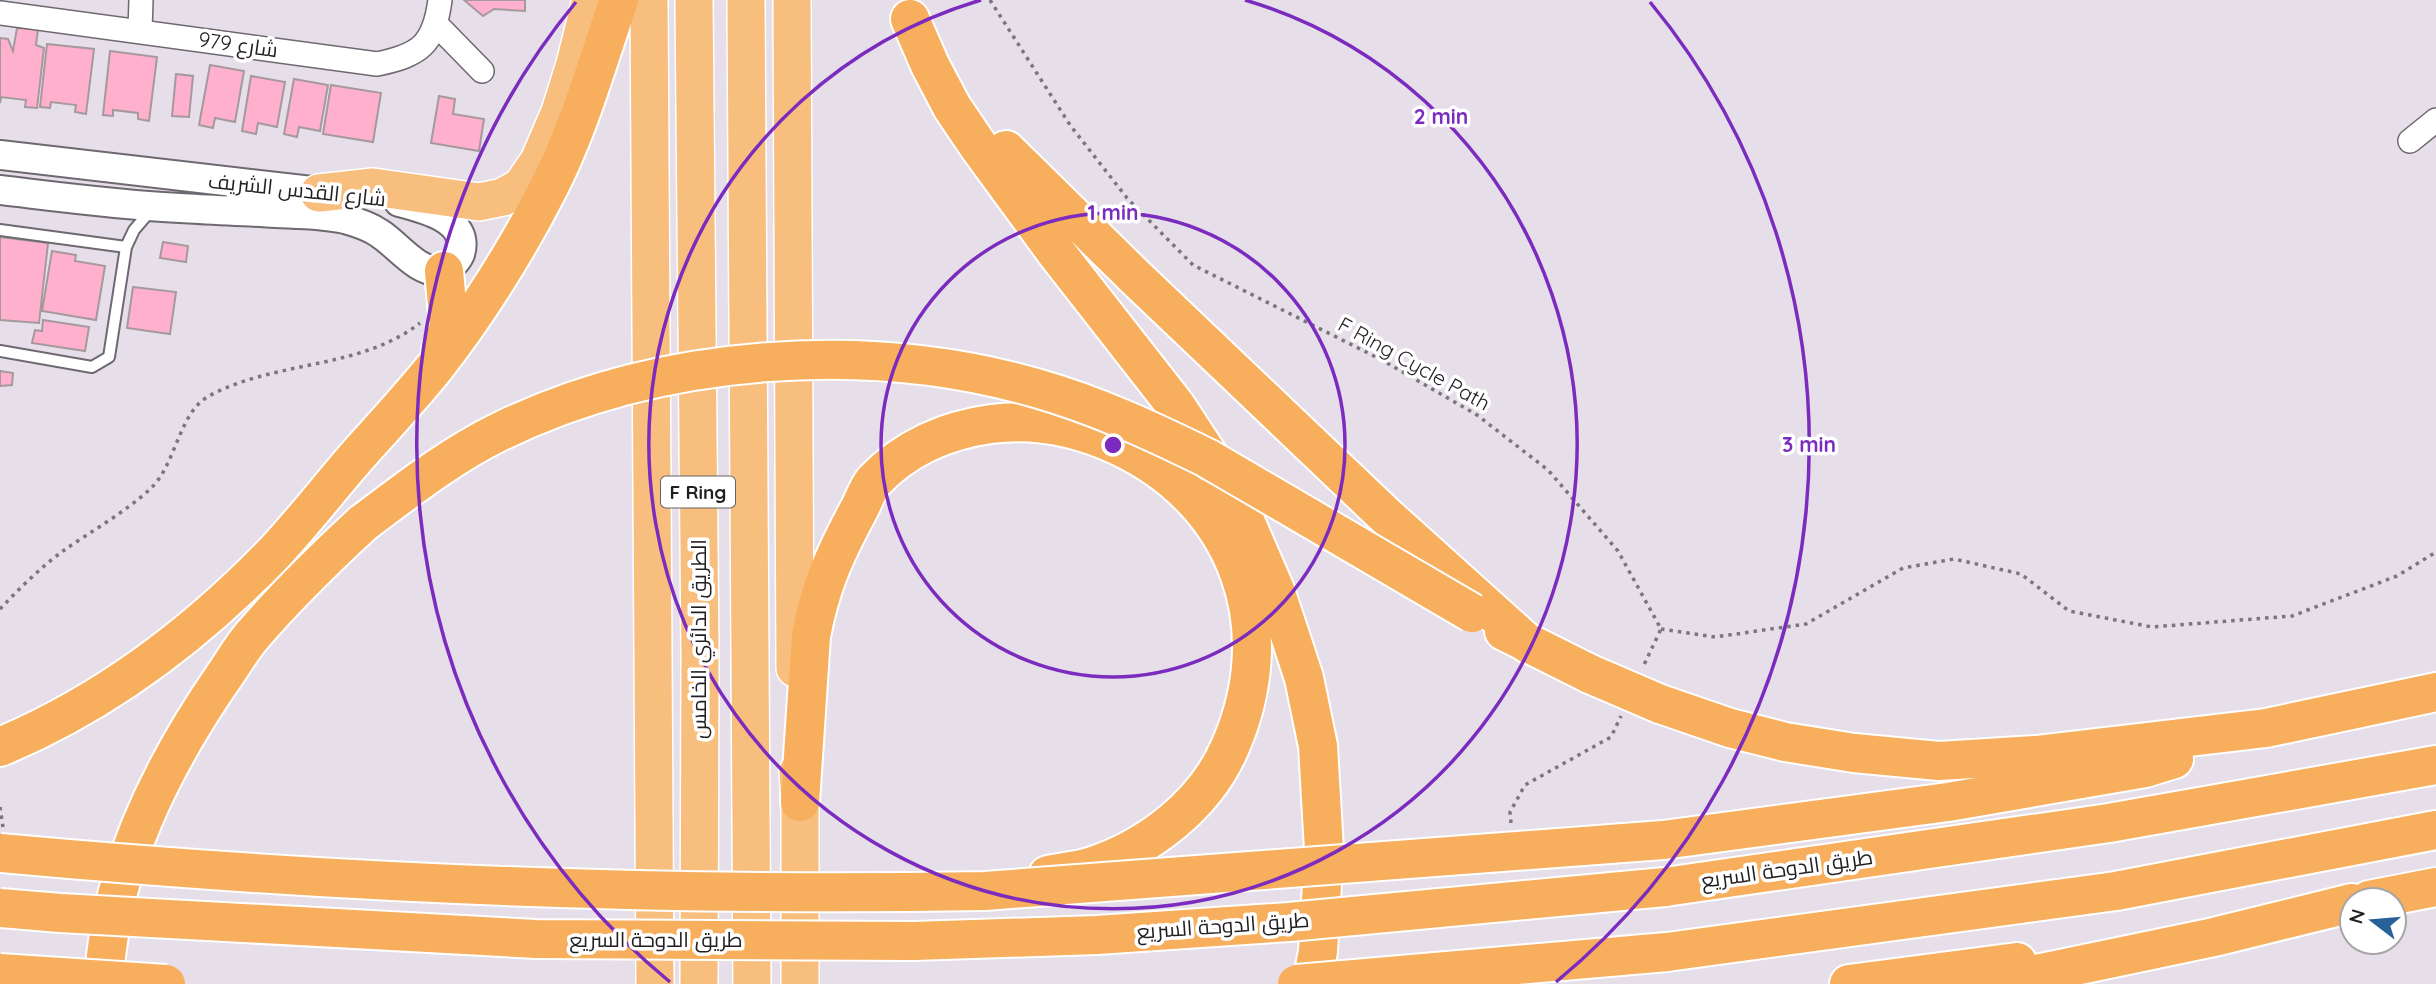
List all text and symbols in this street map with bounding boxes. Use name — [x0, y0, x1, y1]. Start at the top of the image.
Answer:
street label: شارع 979 — [196, 26, 280, 64]
text: 2 min — [1414, 103, 1468, 129]
street label: شارع القدس الشريف — [207, 167, 387, 213]
text: 1 min — [1088, 199, 1138, 225]
street label: F Ring Cycle Path — [1334, 311, 1495, 416]
text: 3 min — [1782, 431, 1836, 457]
centre of rings — [1101, 433, 1125, 457]
road number: F Ring — [661, 477, 735, 508]
street label: الطريق الدائري الخامس — [685, 539, 715, 739]
street label: طريق الدوحة السريع — [1699, 843, 1875, 895]
north arrow — [2338, 886, 2408, 956]
street label: طريق الدوحة السريع — [1136, 906, 1310, 946]
text: N — [2343, 906, 2370, 926]
street label: طريق الدوحة السريع — [569, 926, 743, 954]

